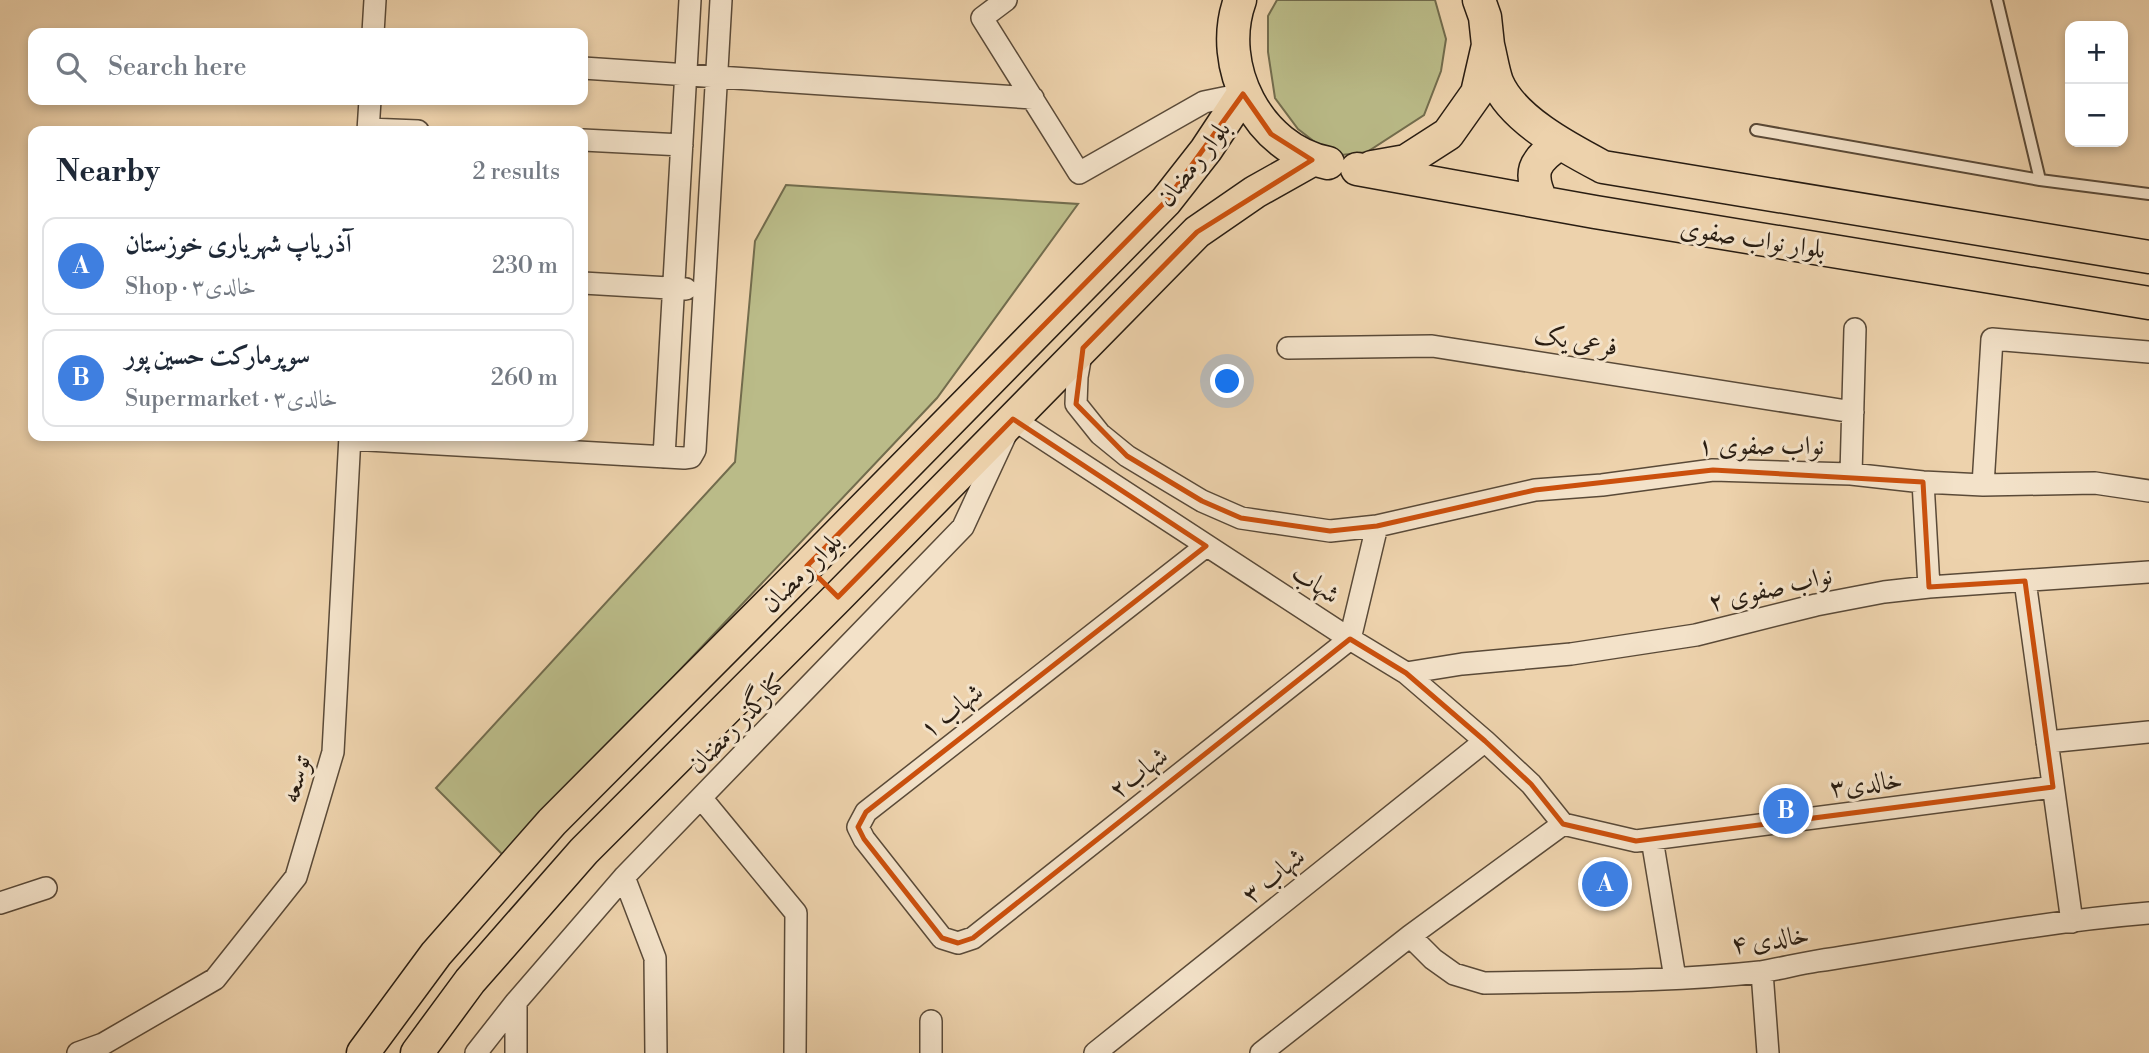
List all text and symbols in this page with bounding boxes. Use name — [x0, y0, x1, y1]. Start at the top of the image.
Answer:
map controls — [2065, 21, 2128, 147]
button: + — [2065, 21, 2128, 84]
search box — [28, 28, 588, 105]
icon: search — [52, 48, 90, 86]
text: Search here — [108, 51, 247, 83]
button: − — [2065, 84, 2128, 147]
street label: بلوار رمضان — [1150, 114, 1238, 213]
text: Nearby — [56, 153, 160, 191]
text: 2 results — [473, 158, 560, 186]
street label: بلوار نواب صفوی — [1678, 212, 1828, 266]
text: آذریاپ شهریاری خوزستان — [125, 228, 352, 260]
text: A — [73, 252, 89, 280]
text: 230 m — [492, 252, 558, 280]
text: Shop · خالدی۳ — [125, 273, 256, 301]
street label: فرعی یک — [1532, 319, 1620, 363]
text: سوپرمارکت حسین پور — [125, 340, 310, 372]
text: B — [72, 364, 90, 392]
text: 260 m — [491, 364, 558, 392]
your location — [1210, 364, 1244, 398]
text: Supermarket · خالدی۳ — [125, 385, 338, 413]
street label: نواب صفوی ۱ — [1698, 430, 1824, 462]
street label: بلوار رمضان — [755, 526, 849, 620]
street label: شهاب — [1285, 557, 1346, 611]
street label: نواب صفوی ۲ — [1705, 559, 1835, 619]
street label: کنارگذر رمضان — [679, 665, 792, 781]
street label: شهاب ۱ — [914, 676, 990, 745]
street label: شهاب۲ — [1103, 740, 1175, 806]
street label: توسعه — [274, 751, 318, 807]
street label: خالدی۳ — [1828, 764, 1904, 804]
pin: B — [1763, 785, 1809, 837]
street label: شهاب ۳ — [1236, 841, 1311, 911]
pin: A — [1582, 858, 1628, 910]
street label: خالدی ۴ — [1729, 919, 1811, 961]

